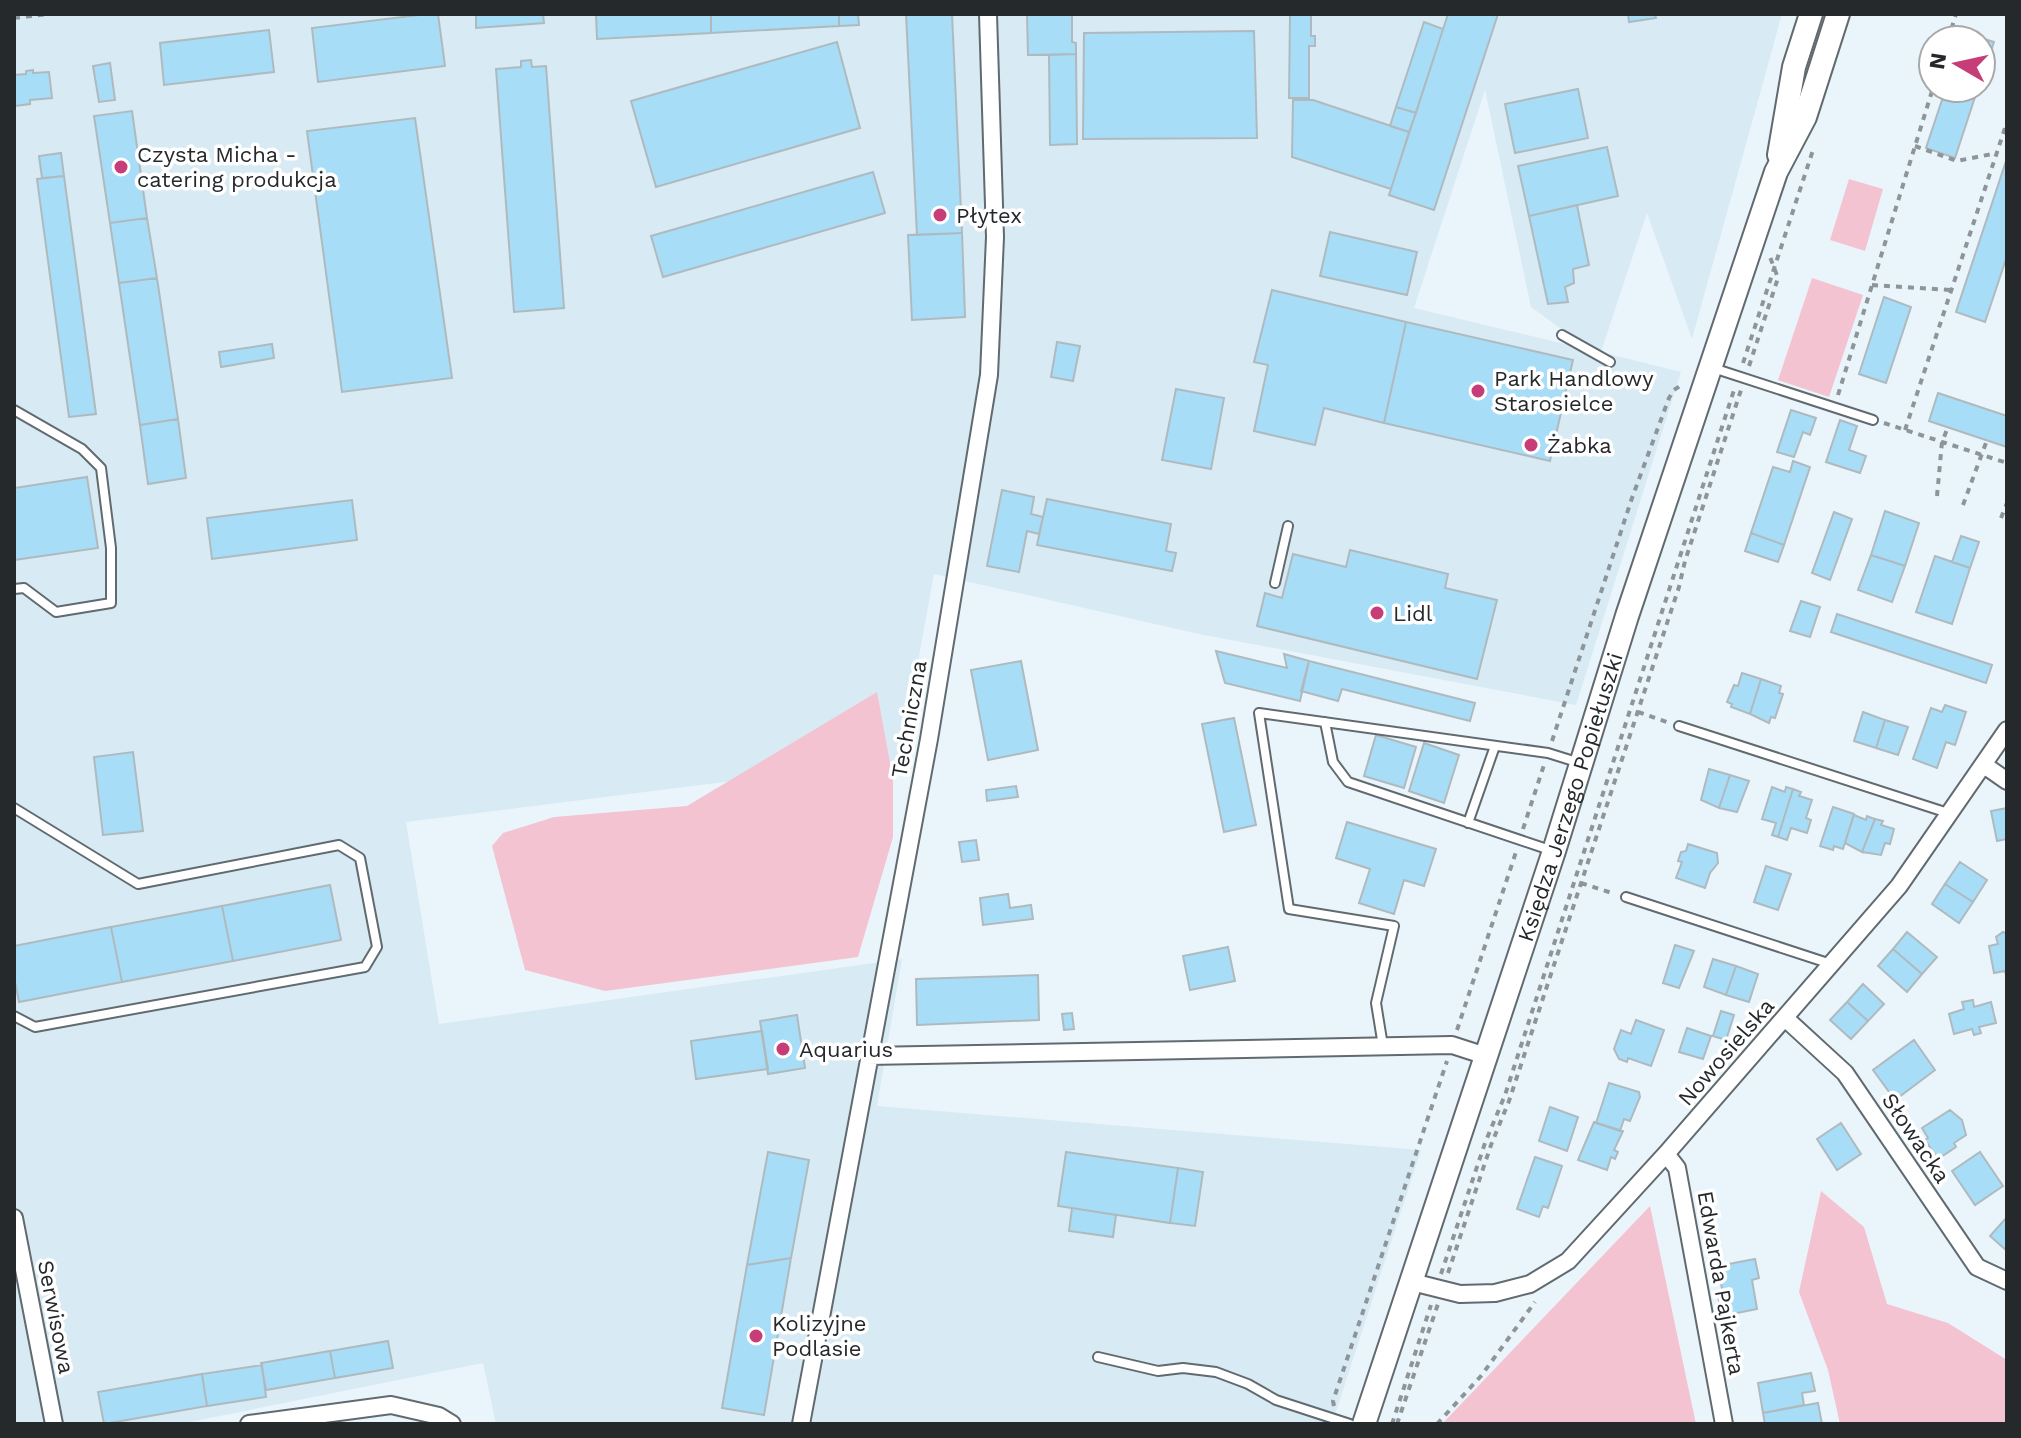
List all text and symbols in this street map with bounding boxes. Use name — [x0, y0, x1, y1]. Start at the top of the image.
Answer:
north arrow — [1917, 24, 1997, 104]
text: N — [1924, 51, 1951, 71]
place label: Czysta Micha - catering produkcja — [137, 142, 337, 192]
marker: Czysta Micha - catering produkcja — [112, 158, 130, 176]
place label: Płytex — [956, 203, 1022, 228]
marker: Płytex — [931, 206, 949, 224]
place label: Park Handlowy Starosielce — [1494, 366, 1654, 416]
marker: Park Handlowy Starosielce — [1469, 382, 1487, 400]
place label: Żabka — [1547, 433, 1612, 458]
marker: Żabka — [1522, 436, 1540, 454]
place label: Lidl — [1393, 601, 1433, 626]
marker: Lidl — [1368, 604, 1386, 622]
street label: Księdza Jerzego Popiełuszki — [1512, 649, 1627, 945]
street label: Techniczna — [886, 658, 932, 780]
street label: Nowosielska — [1673, 994, 1779, 1110]
place label: Aquarius — [799, 1037, 893, 1062]
marker: Aquarius — [774, 1040, 792, 1058]
street label: Słowacka — [1877, 1088, 1955, 1188]
street label: Edwarda Pajkerta — [1693, 1189, 1749, 1377]
street label: Serwisowa — [33, 1258, 79, 1376]
place label: Kolizyjne Podlasie — [772, 1311, 867, 1361]
marker: Kolizyjne Podlasie — [747, 1327, 765, 1345]

